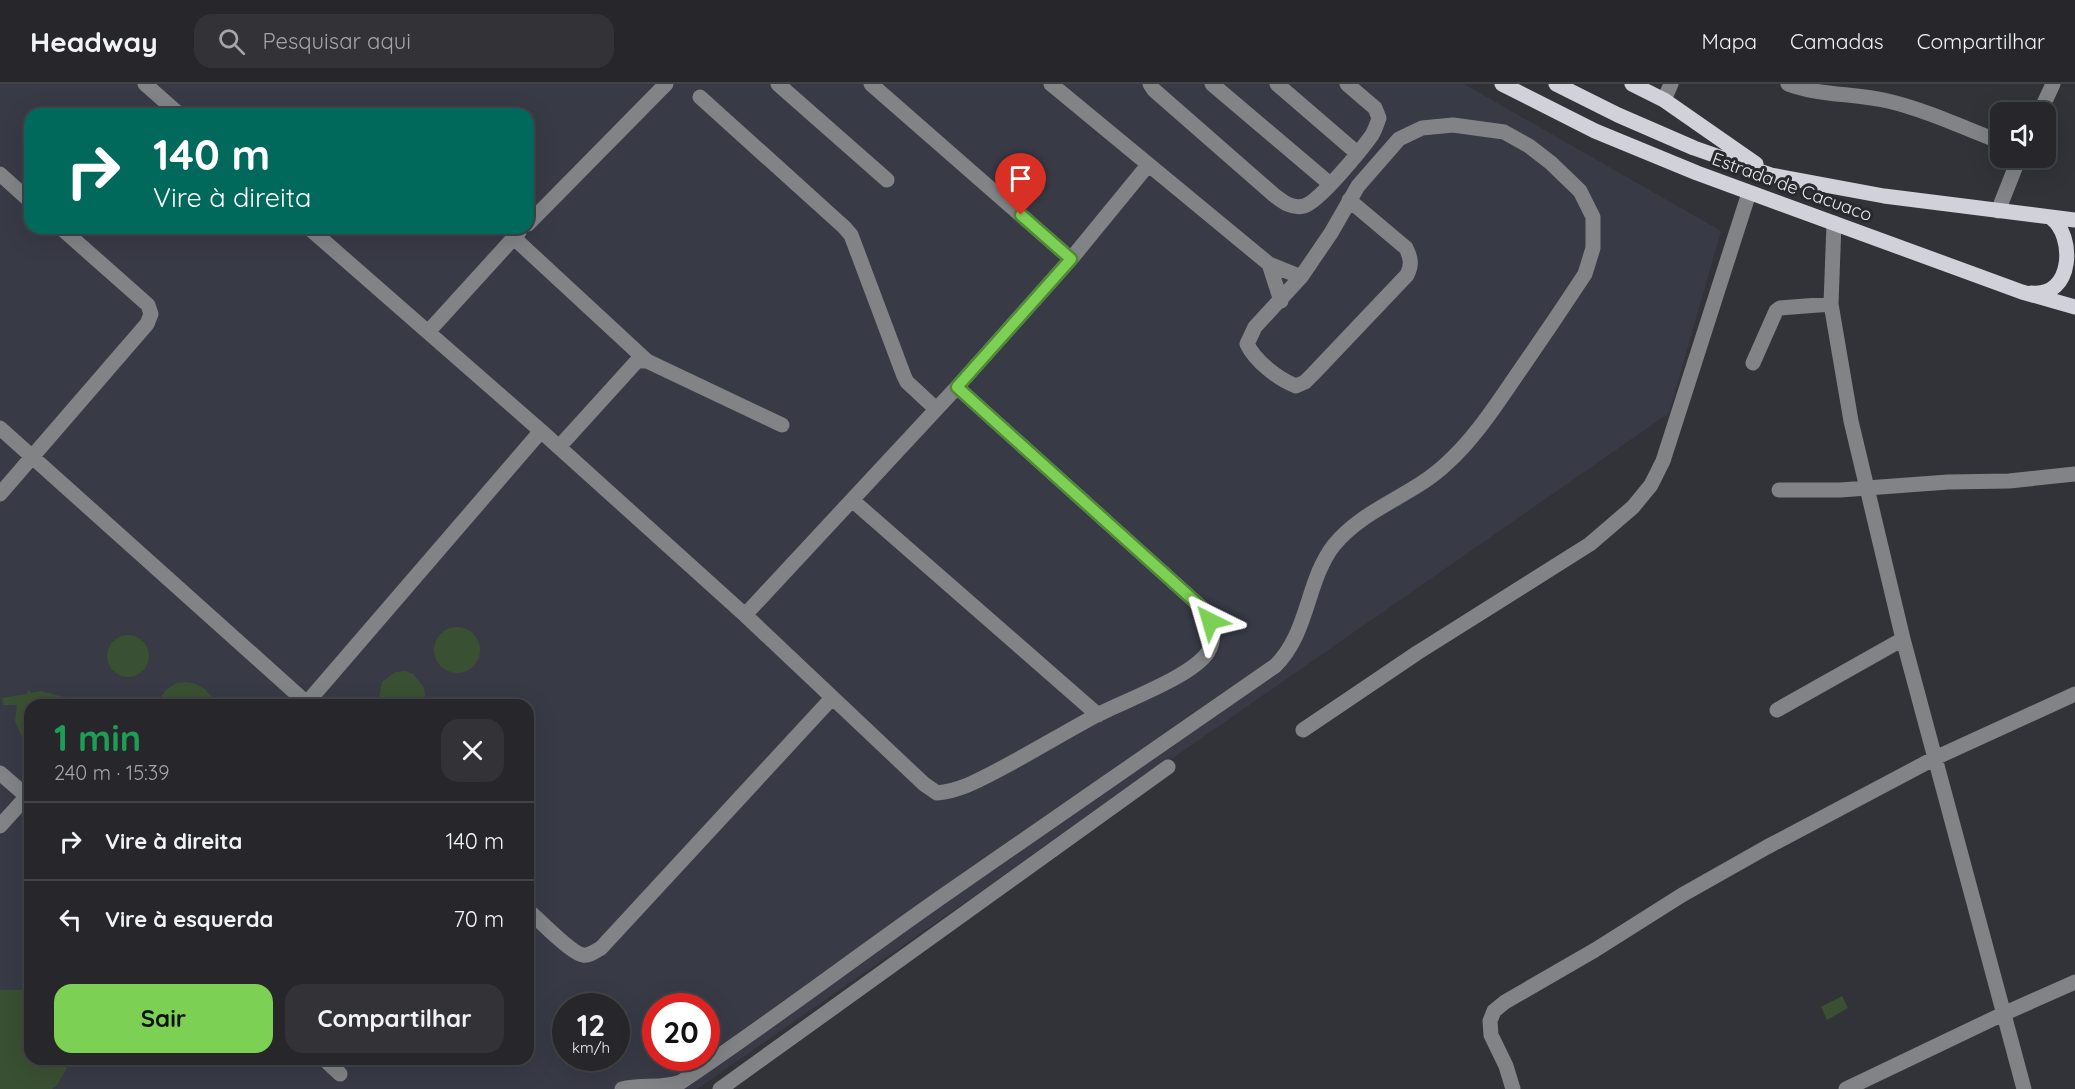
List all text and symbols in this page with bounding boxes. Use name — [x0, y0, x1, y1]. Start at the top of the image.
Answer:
search box — [194, 14, 614, 68]
text: Headway — [30, 24, 158, 59]
icon: search — [215, 25, 248, 58]
text: Pesquisar aqui — [263, 27, 411, 55]
text: Mapa — [1702, 28, 1757, 54]
text: Camadas — [1790, 28, 1884, 54]
text: Compartilhar — [1917, 28, 2045, 54]
map controls — [1990, 102, 2056, 168]
button: sound — [1990, 102, 2056, 168]
text: 140 m — [153, 128, 270, 181]
icon: right — [54, 132, 132, 210]
street label: Estrada de Cacuaco — [1709, 147, 1875, 226]
pin — [995, 153, 1046, 215]
icon: arrive — [1004, 162, 1037, 195]
text: Vire à direita — [153, 180, 311, 214]
position arrow — [1178, 589, 1242, 653]
text: 1 min — [54, 715, 141, 760]
button: close — [441, 719, 504, 782]
text: 240 m · 15:39 — [54, 760, 169, 785]
icon: right — [54, 825, 87, 858]
text: Vire à direita — [105, 827, 242, 855]
text: 140 m — [445, 827, 504, 855]
icon: left — [54, 903, 87, 936]
text: Vire à esquerda — [105, 905, 273, 933]
text: 70 m — [454, 905, 504, 933]
button: Sair — [54, 984, 273, 1053]
button: Compartilhar — [285, 984, 504, 1053]
speed limit sign: 20 — [642, 993, 720, 1071]
text: 12 — [577, 1006, 605, 1044]
text: km/h — [572, 1038, 610, 1057]

